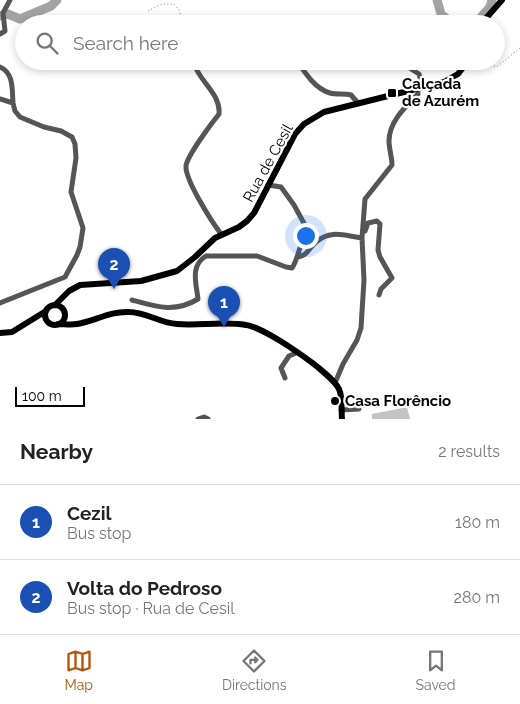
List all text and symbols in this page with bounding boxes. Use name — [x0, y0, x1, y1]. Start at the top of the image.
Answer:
search box — [15, 15, 505, 70]
icon: search — [33, 29, 61, 57]
text: Search here — [73, 32, 179, 54]
place label: Calçada de Azurém — [402, 75, 479, 110]
marker: Calçada de Azurém — [386, 87, 398, 99]
street label: Rua de Cesil — [239, 120, 297, 205]
your location — [293, 223, 319, 249]
pin: 2 — [98, 248, 130, 289]
pin: 1 — [208, 286, 240, 327]
scale bar — [15, 384, 85, 407]
text: 100 m — [22, 388, 62, 404]
place label: Casa Florêncio — [345, 392, 451, 410]
marker: Casa Florêncio — [329, 395, 341, 407]
text: Nearby — [20, 439, 93, 464]
text: 2 results — [438, 442, 500, 461]
text: Cezil — [67, 502, 112, 524]
text: 1 — [32, 513, 40, 532]
text: 180 m — [455, 513, 500, 532]
text: Bus stop — [67, 524, 131, 543]
text: Volta do Pedroso — [67, 577, 222, 599]
text: 2 — [31, 588, 41, 607]
text: 280 m — [454, 588, 500, 607]
text: Bus stop · Rua de Cesil — [67, 599, 234, 618]
tab: Map — [64, 647, 93, 693]
tab: Directions — [222, 647, 287, 693]
tab: Saved — [415, 647, 456, 693]

